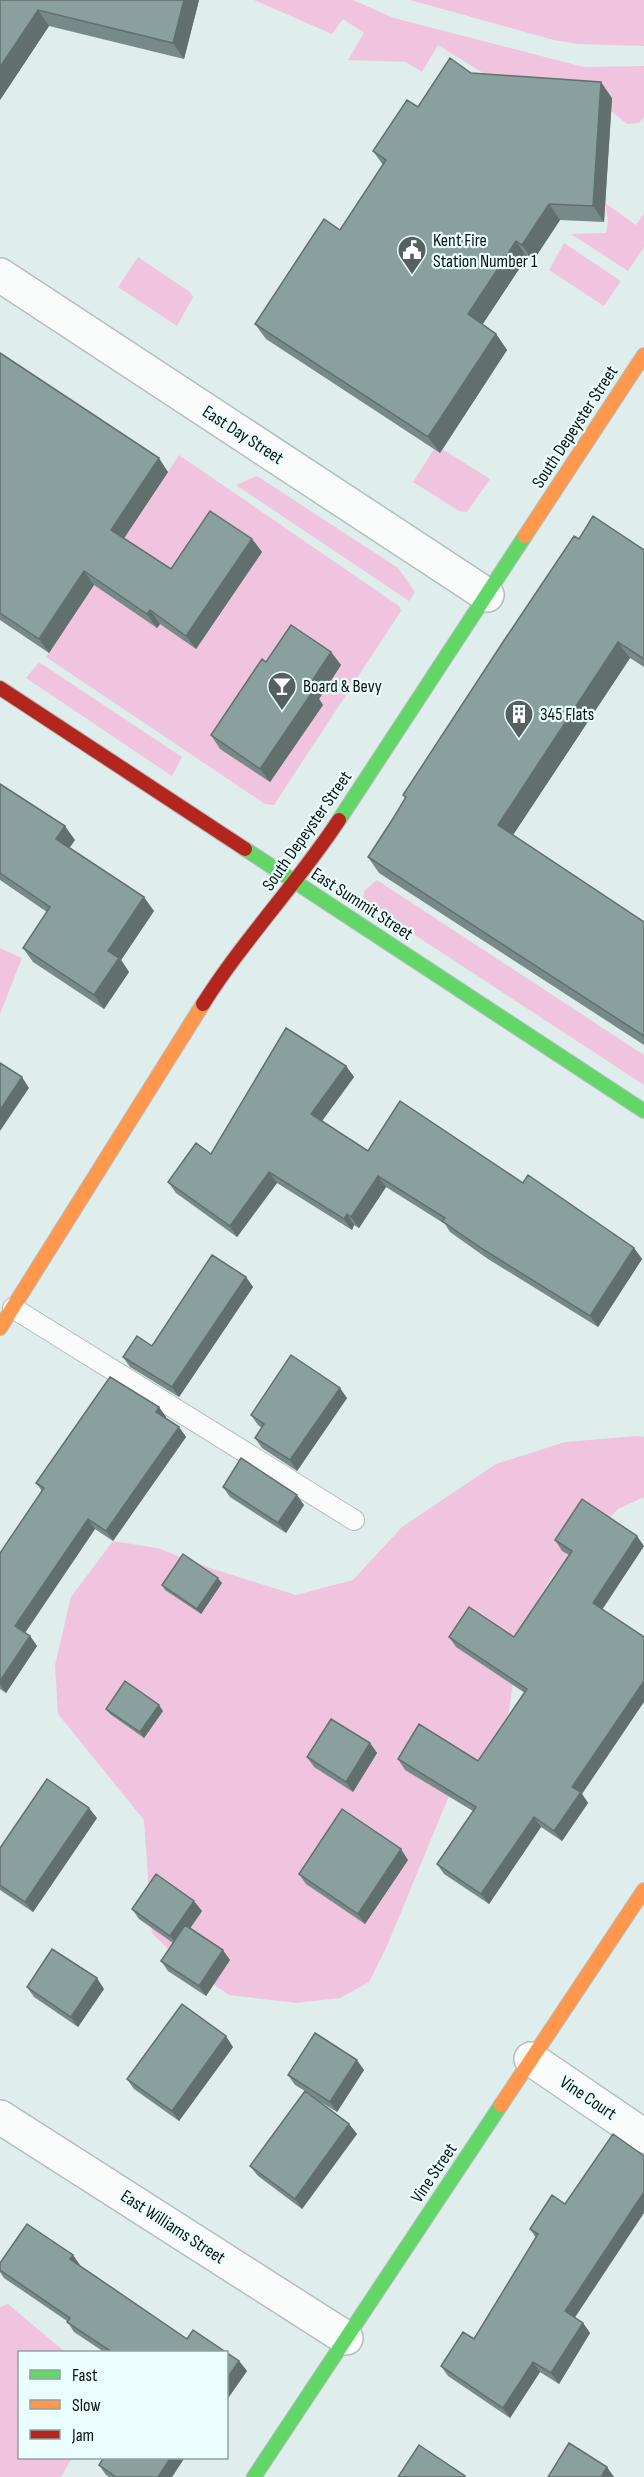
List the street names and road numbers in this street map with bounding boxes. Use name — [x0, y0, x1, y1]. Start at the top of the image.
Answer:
street label: South Depeyster Street — [528, 362, 623, 492]
street label: East Day Street — [199, 401, 288, 469]
street label: South Depeyster Street — [258, 767, 356, 895]
street label: East Summit Street — [307, 863, 417, 945]
street label: Vine Court — [556, 2071, 621, 2125]
street label: Vine Street — [406, 2139, 462, 2207]
street label: East Williams Street — [117, 2185, 230, 2269]

